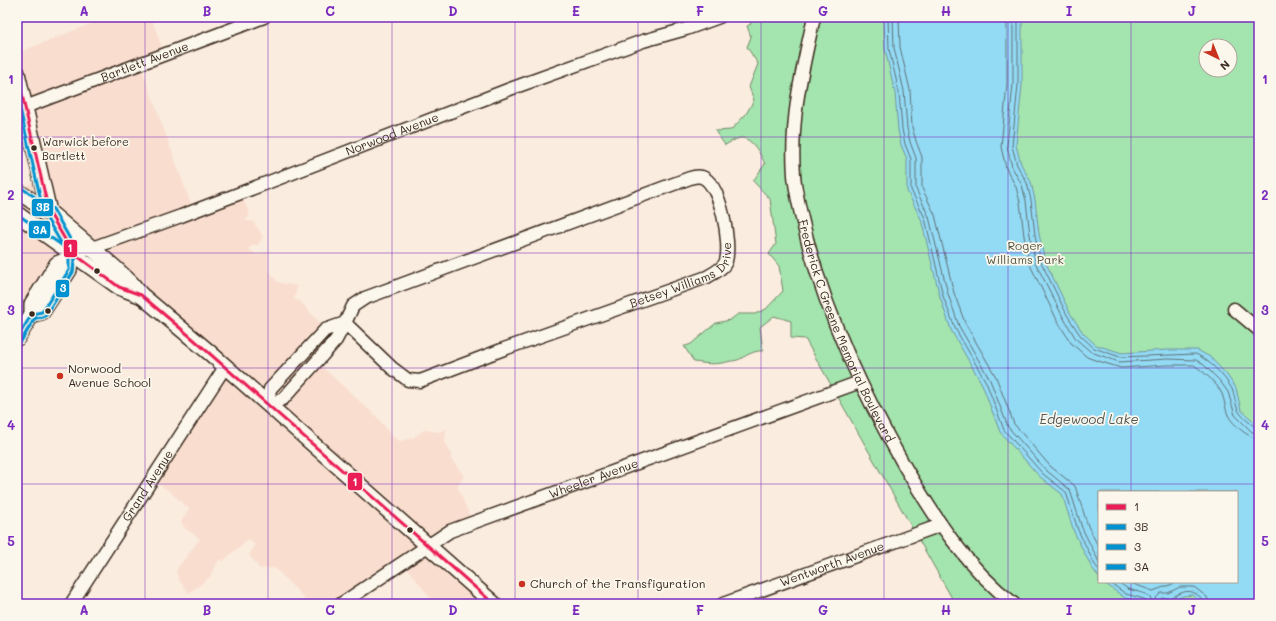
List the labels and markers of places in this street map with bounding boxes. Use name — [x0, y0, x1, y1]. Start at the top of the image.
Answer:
place label: Warwick before Bartlett — [42, 134, 129, 163]
marker: Warwick before Bartlett — [29, 143, 39, 153]
unlabelled marker — [92, 266, 102, 276]
unlabelled marker — [43, 306, 53, 316]
unlabelled marker — [27, 309, 37, 319]
place label: Norwood Avenue School — [68, 360, 151, 390]
marker: Norwood Avenue School — [55, 371, 65, 381]
unlabelled marker — [405, 525, 415, 535]
place label: Church of the Transfiguration — [530, 575, 705, 591]
marker: Church of the Transfiguration — [517, 579, 527, 589]

